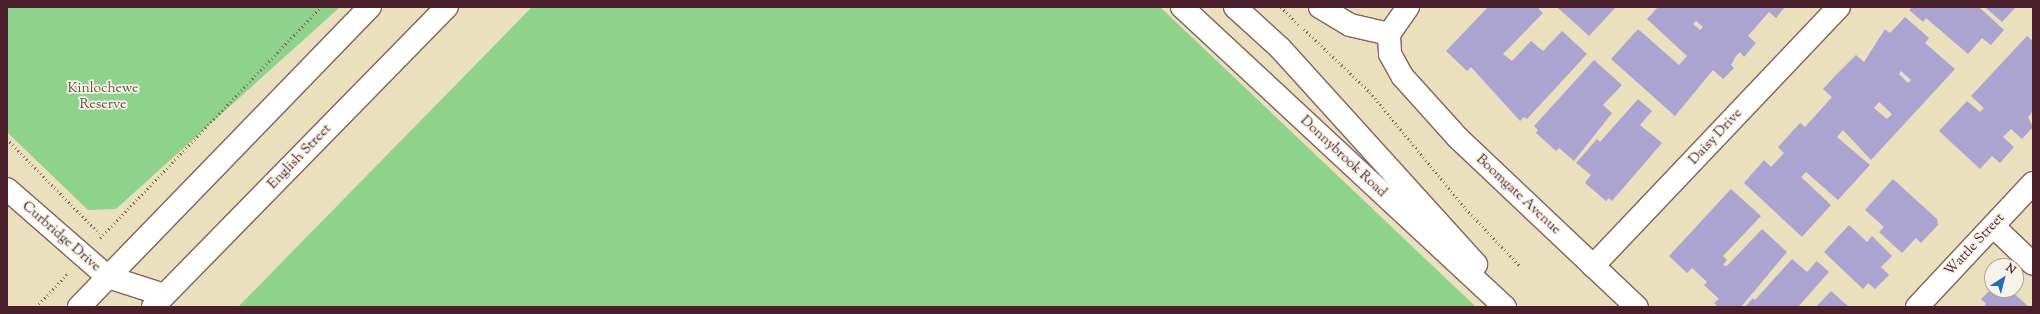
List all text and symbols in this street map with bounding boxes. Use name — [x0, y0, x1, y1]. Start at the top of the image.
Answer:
park label: Kinlochewe Reserve — [67, 81, 139, 114]
street label: Daisy Drive — [1686, 105, 1746, 169]
street label: Donnybrook Road — [1296, 113, 1390, 201]
street label: English Street — [265, 121, 335, 193]
street label: Boomgate Avenue — [1472, 151, 1564, 239]
street label: Curbridge Drive — [18, 198, 104, 276]
street label: Wattle Street — [1942, 210, 2008, 280]
north arrow — [1984, 258, 2024, 298]
text: N — [2002, 260, 2019, 278]

